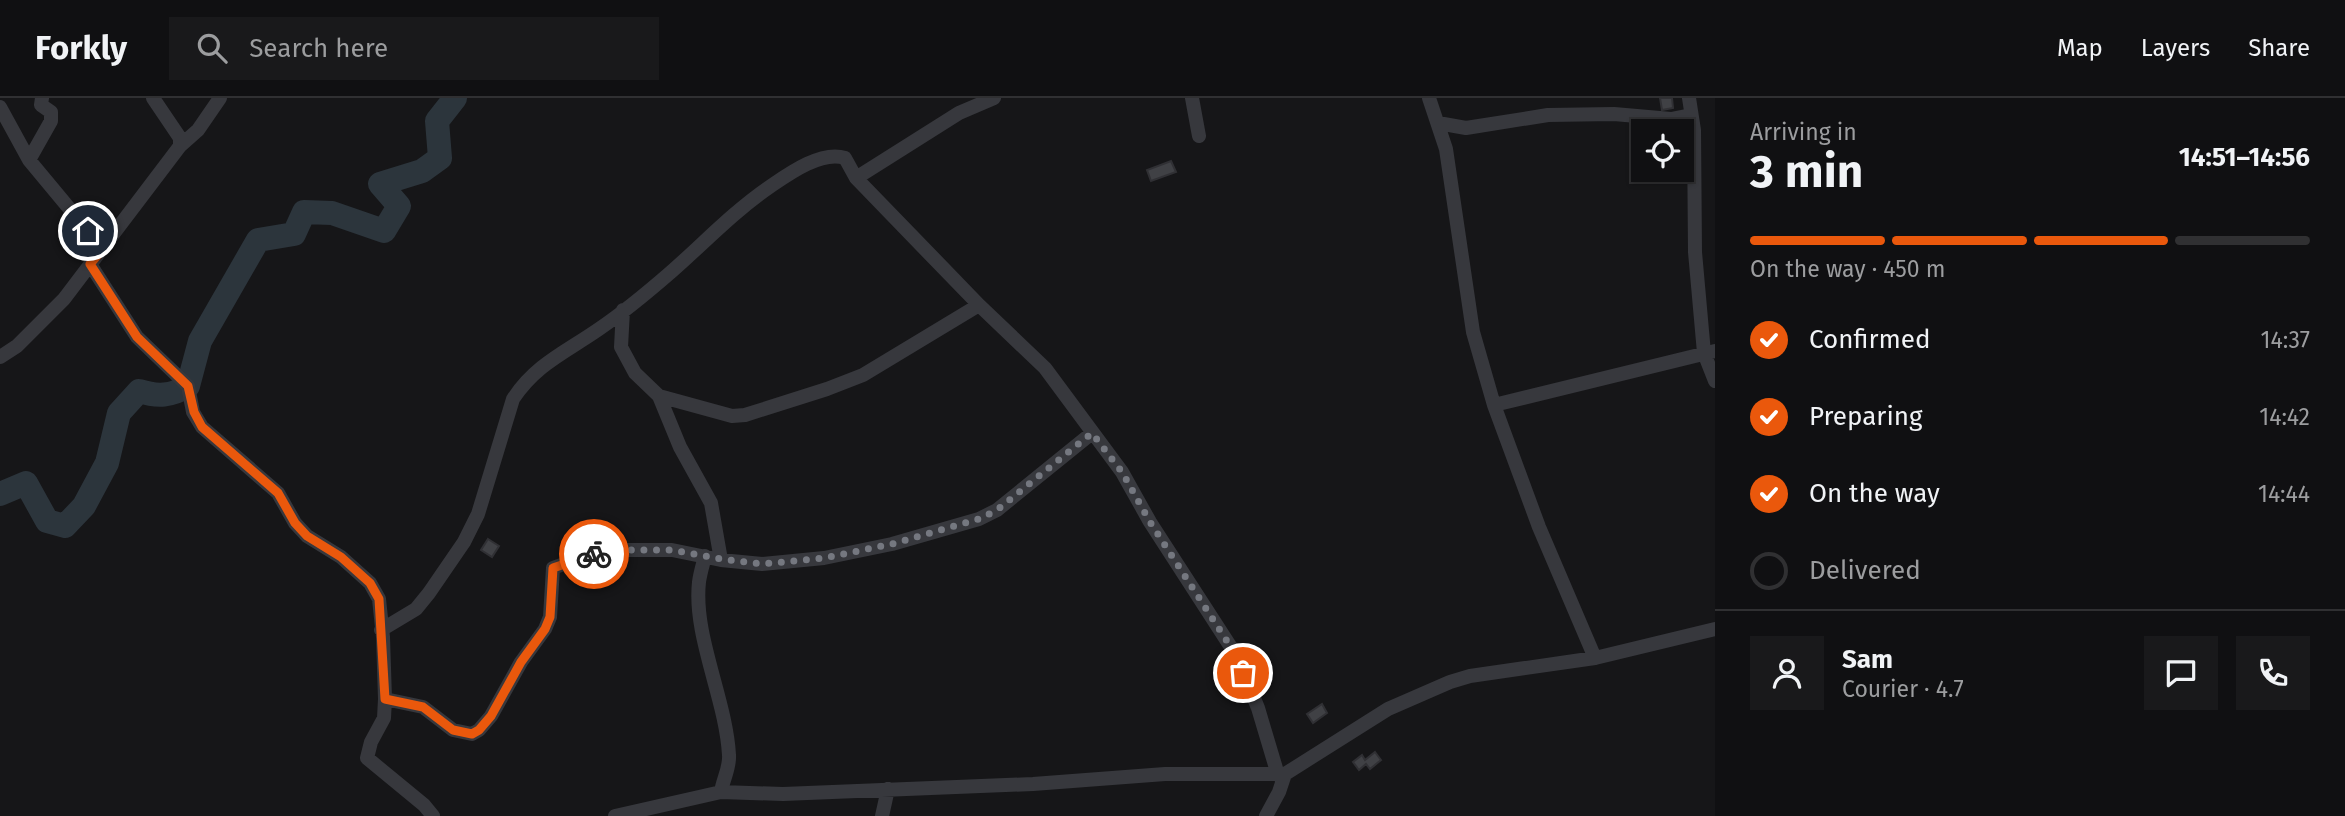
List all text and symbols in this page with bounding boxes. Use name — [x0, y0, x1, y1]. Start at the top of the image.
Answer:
search box — [169, 17, 659, 80]
text: Forkly — [35, 28, 127, 68]
icon: search — [193, 29, 231, 67]
text: Search here — [249, 33, 388, 64]
text: Map — [2057, 34, 2103, 62]
text: Layers — [2141, 34, 2210, 62]
text: Share — [2248, 34, 2310, 62]
text: Arriving in — [1750, 118, 1857, 146]
map controls — [1631, 119, 1694, 182]
button: locate — [1631, 119, 1694, 182]
text: 14:51–14:56 — [2179, 142, 2310, 173]
text: 3 min — [1750, 144, 1863, 199]
pin — [58, 201, 118, 261]
icon: home — [69, 212, 107, 250]
text: On the way · 450 m — [1750, 255, 1945, 283]
icon: check — [1750, 321, 1788, 359]
text: Confirmed — [1809, 324, 1930, 355]
text: 14:37 — [2261, 326, 2310, 354]
icon: check — [1750, 398, 1788, 436]
text: Preparing — [1809, 401, 1922, 432]
text: 14:42 — [2259, 403, 2310, 431]
icon: check — [1750, 475, 1788, 513]
text: On the way — [1809, 478, 1940, 509]
text: 14:44 — [2258, 480, 2310, 508]
courier — [559, 519, 629, 589]
icon: bike — [575, 535, 613, 573]
text: Delivered — [1809, 555, 1921, 586]
button: person — [1750, 636, 1824, 710]
button: chat — [2144, 636, 2218, 710]
button: phone — [2236, 636, 2310, 710]
pin — [1213, 643, 1273, 703]
text: Sam — [1842, 644, 1893, 675]
icon: bag — [1224, 654, 1262, 692]
text: Courier · 4.7 — [1842, 675, 1964, 703]

